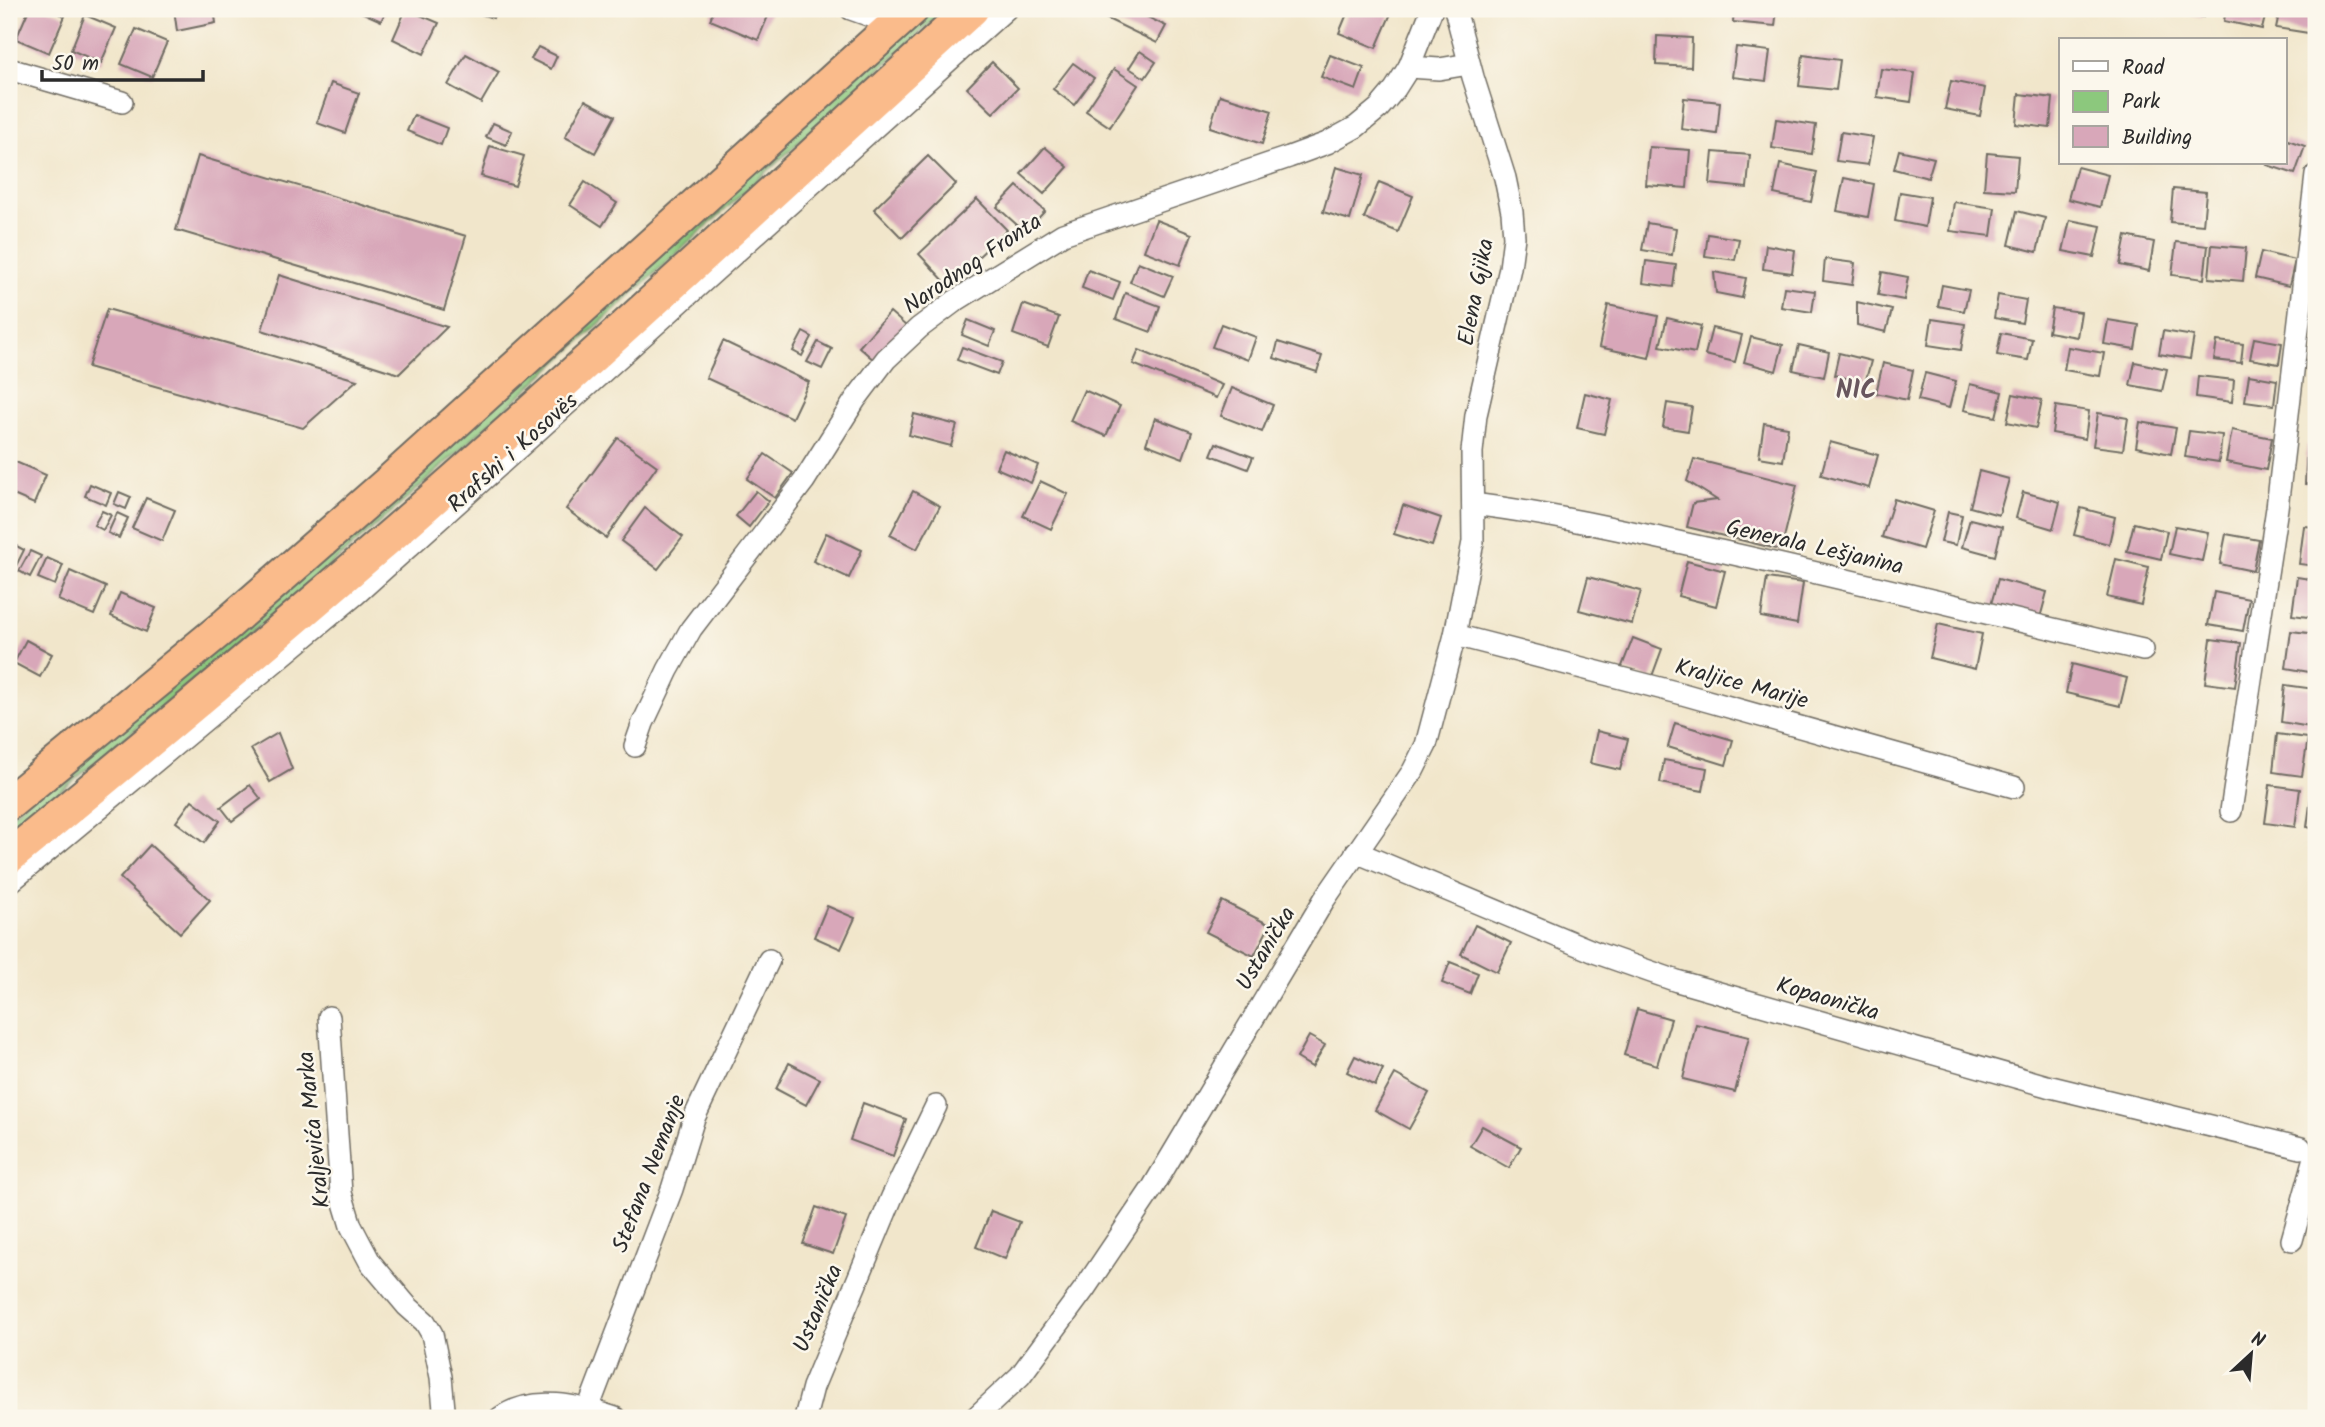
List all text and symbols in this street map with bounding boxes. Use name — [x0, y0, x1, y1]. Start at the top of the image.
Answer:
scale bar — [42, 38, 203, 82]
legend — [2059, 38, 2286, 164]
text: 50 m — [52, 48, 99, 81]
text: Road — [2122, 52, 2165, 85]
text: Park — [2122, 86, 2160, 119]
text: Building — [2122, 122, 2192, 155]
street label: Narodnog Fronta — [896, 205, 1050, 325]
street label: Elena Gjika — [1449, 236, 1505, 349]
district label: NIC — [1836, 370, 1876, 412]
street label: Rrafshi i Kosovës — [440, 385, 587, 522]
street label: Generala Lešjanina — [1722, 510, 1907, 586]
street label: Kraljice Marije — [1671, 650, 1812, 720]
street label: Ustanička — [1227, 900, 1306, 998]
street label: Kopaonička — [1772, 968, 1883, 1032]
street label: Kraljevića Marka — [289, 1050, 341, 1210]
street label: Stefana Nemanje — [603, 1089, 697, 1258]
street label: Ustanička — [784, 1259, 854, 1359]
north arrow — [2216, 1318, 2286, 1388]
text: N — [2246, 1324, 2270, 1357]

